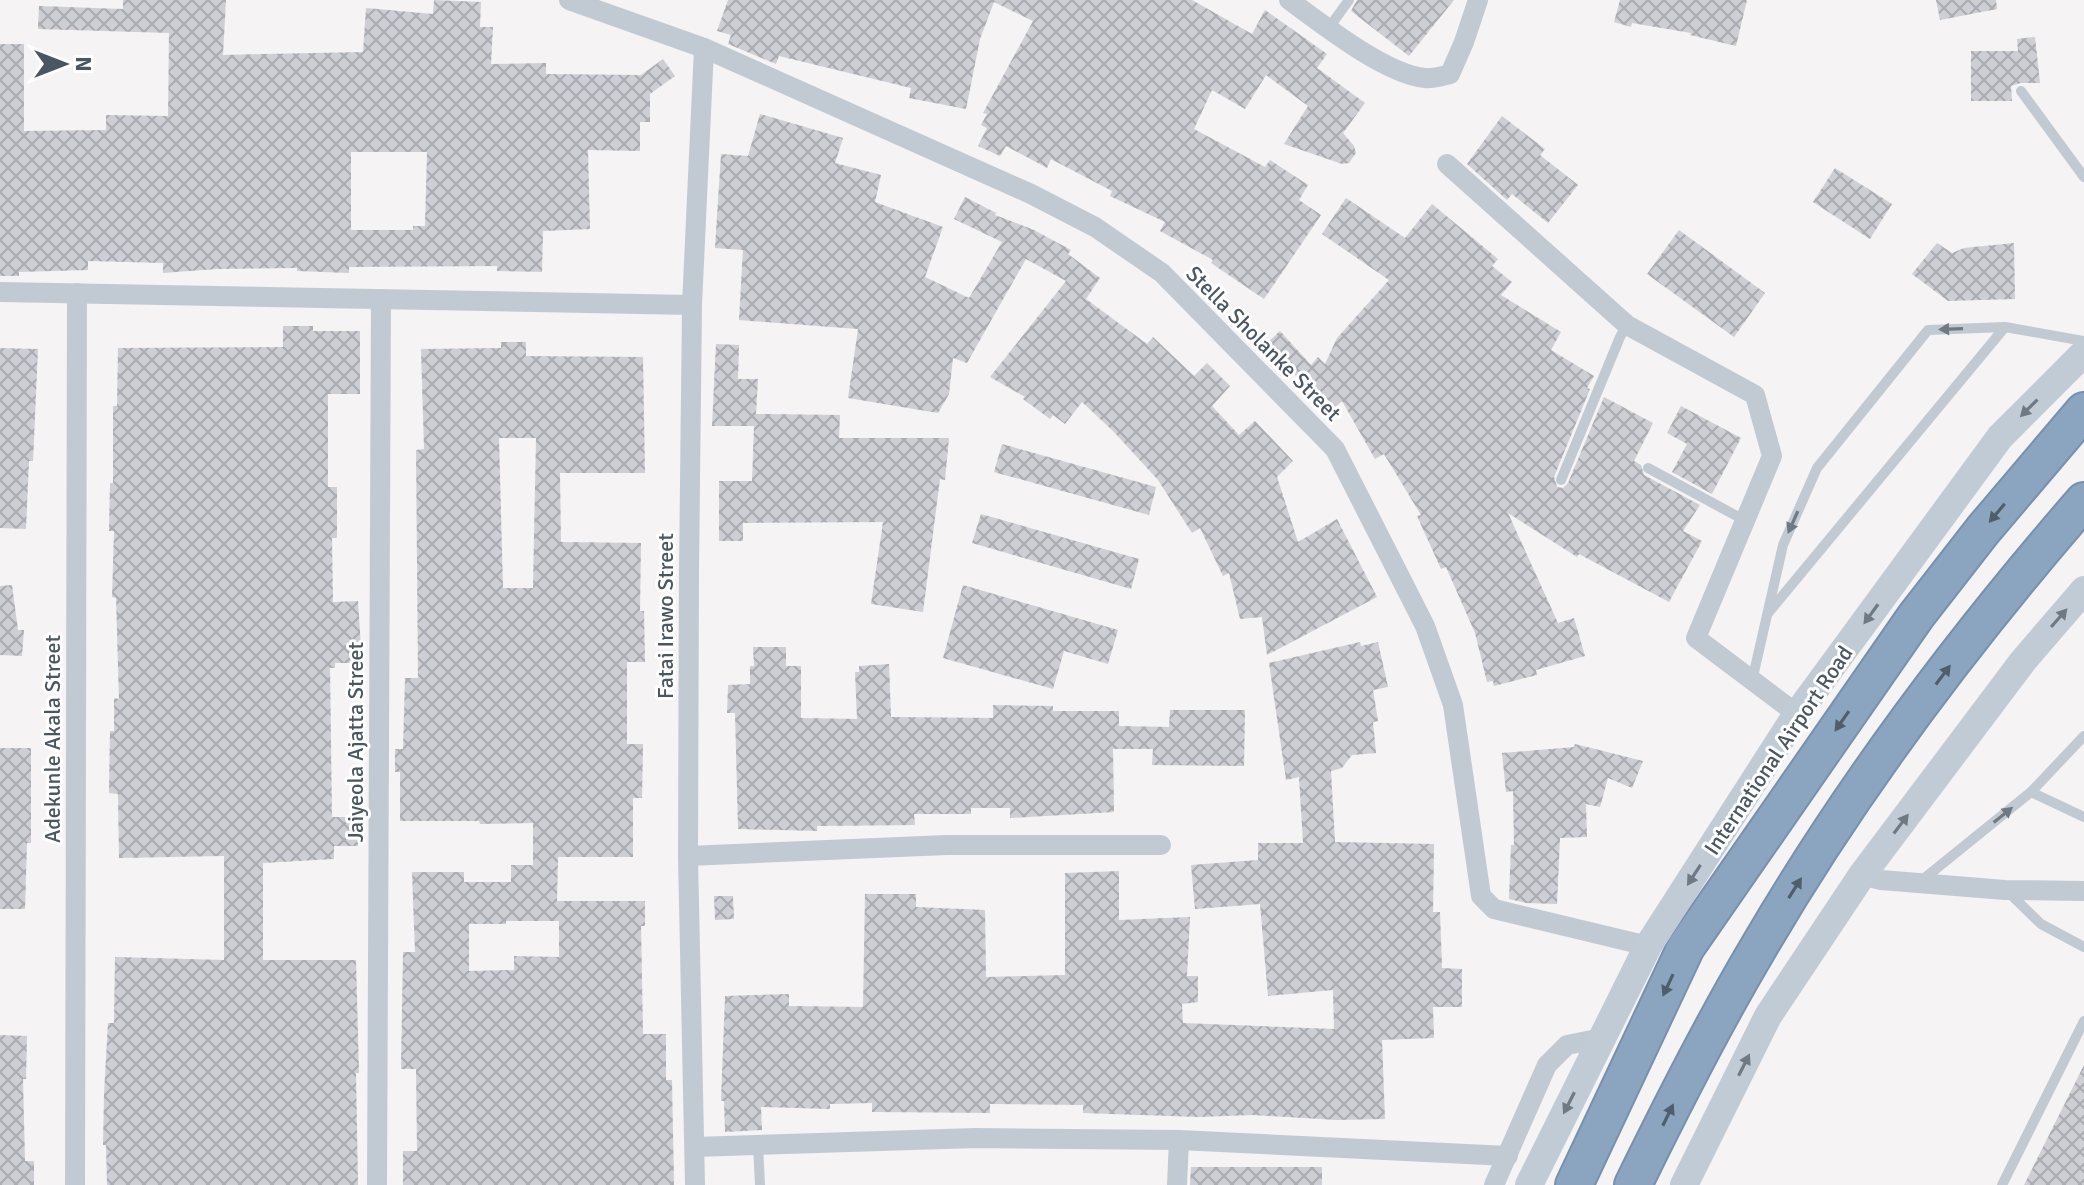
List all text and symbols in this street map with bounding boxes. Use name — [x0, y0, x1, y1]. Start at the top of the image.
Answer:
north arrow — [24, 24, 104, 104]
text: N — [70, 56, 97, 72]
street label: Stella Sholanke Street — [1180, 260, 1347, 427]
one-way arrow — [1938, 322, 1963, 335]
one-way arrow — [2020, 398, 2039, 417]
one-way arrow — [1989, 503, 2006, 523]
one-way arrow — [1786, 510, 1799, 534]
street label: Fatai Irawo Street — [652, 533, 679, 699]
one-way arrow — [1863, 603, 1879, 624]
one-way arrow — [2050, 609, 2067, 629]
street label: Adekunle Akala Street — [39, 635, 66, 843]
street label: International Airport Road — [1698, 641, 1859, 860]
street label: Jaiyeola Ajatta Street — [342, 642, 369, 842]
one-way arrow — [1935, 665, 1951, 685]
one-way arrow — [1835, 711, 1850, 732]
one-way arrow — [1993, 807, 2013, 824]
one-way arrow — [1892, 814, 1908, 835]
one-way arrow — [1686, 865, 1701, 886]
one-way arrow — [1787, 877, 1801, 899]
one-way arrow — [1661, 973, 1675, 997]
one-way arrow — [1737, 1054, 1751, 1077]
one-way arrow — [1562, 1092, 1575, 1115]
one-way arrow — [1661, 1103, 1675, 1127]

